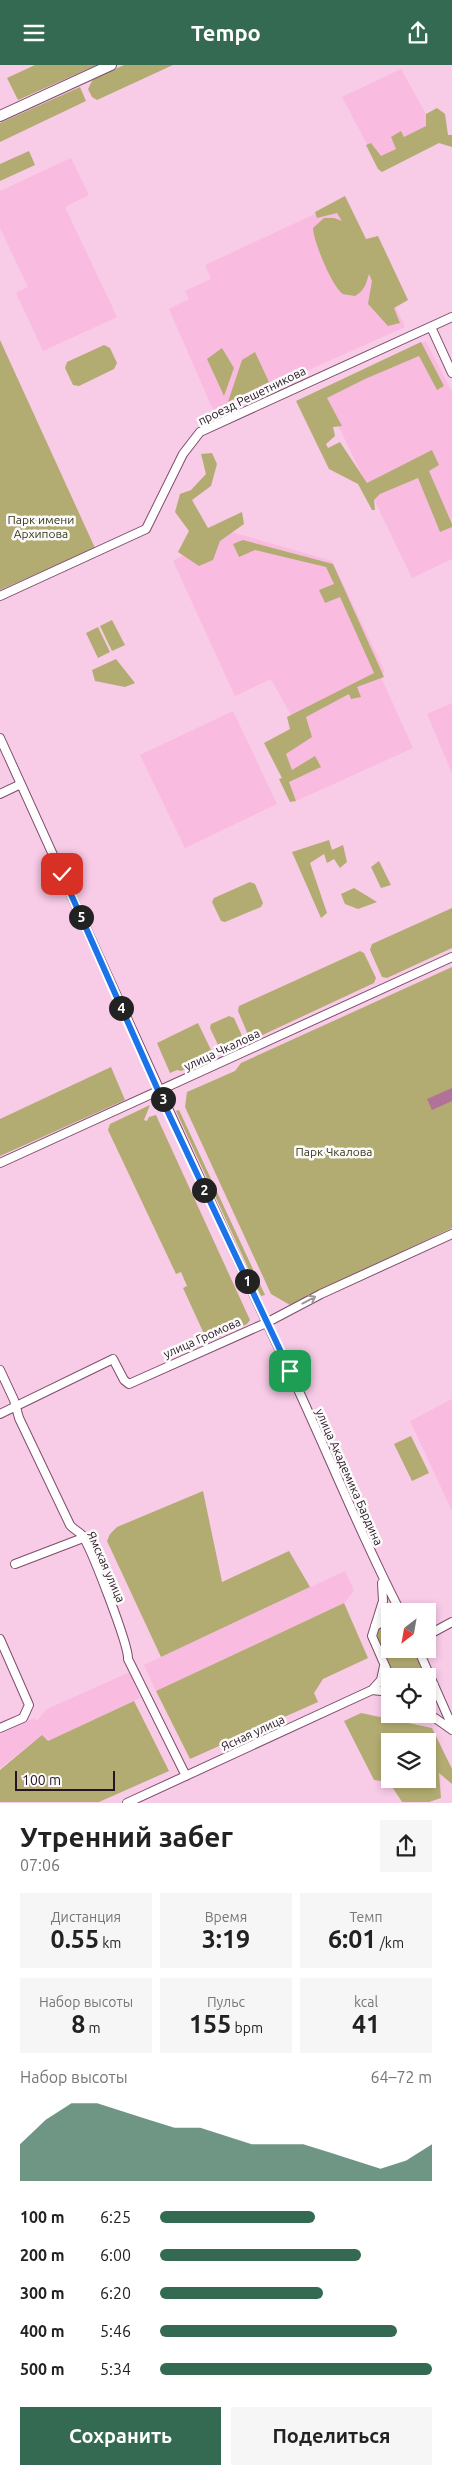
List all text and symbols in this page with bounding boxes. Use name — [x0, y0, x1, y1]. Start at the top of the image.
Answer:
icon: menu — [20, 19, 48, 47]
icon: share — [404, 19, 432, 47]
text: Tempo — [191, 20, 261, 45]
street label: проезд Решетникова — [196, 364, 308, 427]
park label: Парк имени Архипова — [8, 513, 74, 540]
pin — [41, 853, 83, 895]
icon: check — [48, 860, 76, 888]
pin: 5 — [68, 905, 94, 929]
text: 5 — [78, 909, 85, 925]
pin: 4 — [108, 995, 134, 1021]
text: 4 — [118, 1000, 125, 1016]
street label: улица Чкалова — [182, 1026, 262, 1073]
pin: 3 — [150, 1087, 176, 1111]
text: 3 — [160, 1091, 167, 1107]
park label: Парк Чкалова — [296, 1145, 372, 1158]
pin: 2 — [192, 1177, 216, 1203]
text: 2 — [201, 1182, 208, 1198]
pin: 1 — [234, 1269, 260, 1293]
text: 1 — [244, 1273, 251, 1289]
one-way arrow — [302, 1295, 316, 1305]
street label: улица Громова — [161, 1315, 242, 1360]
pin — [269, 1350, 311, 1392]
icon: arrive — [276, 1357, 304, 1385]
street label: улица Академика Бардина — [313, 1406, 386, 1547]
street label: Ямская улица — [85, 1529, 128, 1604]
north arrow — [381, 1603, 436, 1657]
map controls — [381, 1603, 436, 1788]
button: locate — [381, 1668, 436, 1723]
street label: Ясная улица — [219, 1712, 286, 1753]
button: layers — [381, 1733, 436, 1788]
scale bar — [15, 1767, 115, 1791]
text: 100 m — [22, 1772, 61, 1788]
button: share — [380, 1820, 432, 1872]
text: Утренний забег — [20, 1821, 233, 1852]
text: 07:06 — [20, 1856, 60, 1874]
text: Дистанция — [51, 1909, 121, 1925]
text: Время — [205, 1909, 247, 1925]
text: Темп — [349, 1909, 383, 1925]
text: 0.55 — [51, 1925, 99, 1953]
text: 3:19 — [202, 1925, 250, 1953]
text: 6:01 — [328, 1925, 376, 1953]
text: km — [99, 1935, 121, 1951]
text: /km — [376, 1935, 404, 1951]
text: Набор высоты — [39, 1994, 133, 2010]
text: Пульс — [207, 1994, 245, 2010]
text: kcal — [354, 1994, 378, 2010]
text: 8 — [71, 2010, 85, 2038]
text: 155 — [189, 2010, 231, 2038]
text: 41 — [352, 2010, 380, 2038]
text: m — [85, 2020, 101, 2036]
text: bpm — [231, 2020, 263, 2036]
text: Набор высоты — [20, 2068, 128, 2086]
text: 64–72 m — [370, 2068, 432, 2086]
text: 100 m — [20, 2208, 65, 2226]
text: 6:25 — [100, 2208, 131, 2226]
text: 200 m — [20, 2246, 65, 2264]
text: 6:00 — [100, 2246, 131, 2264]
text: 300 m — [20, 2284, 65, 2302]
text: 6:20 — [100, 2284, 131, 2302]
text: 400 m — [20, 2322, 65, 2340]
text: 5:46 — [100, 2322, 131, 2340]
text: 500 m — [20, 2360, 65, 2378]
text: 5:34 — [100, 2360, 131, 2378]
button: Сохранить — [20, 2407, 221, 2465]
button: Поделиться — [231, 2407, 432, 2465]

